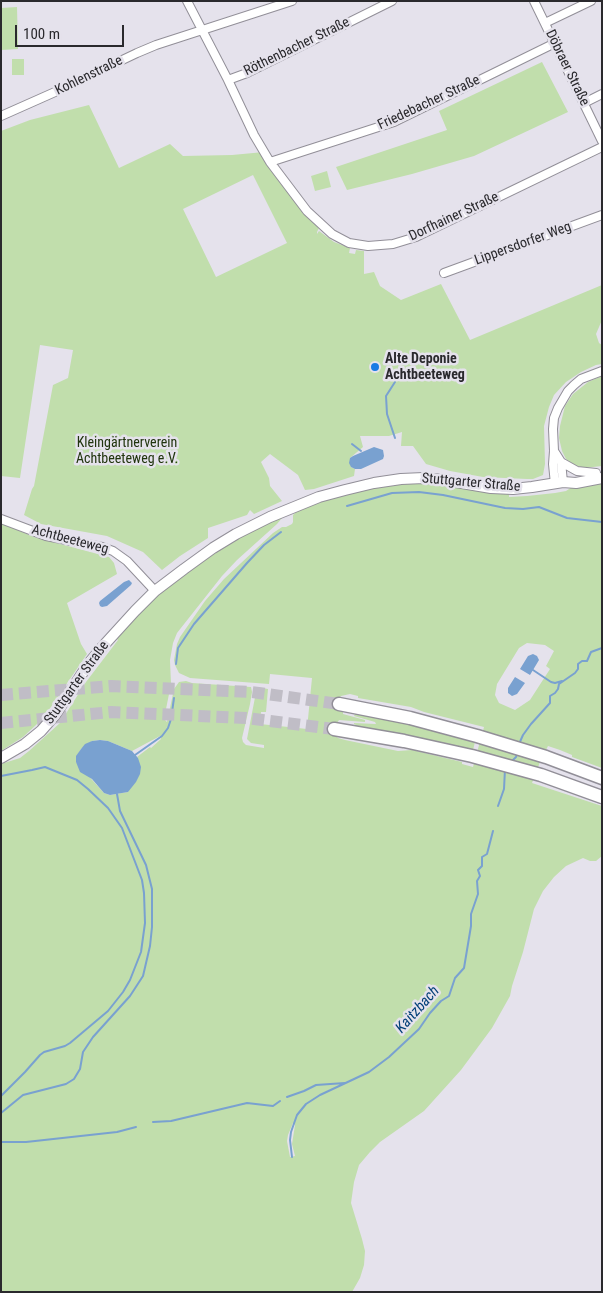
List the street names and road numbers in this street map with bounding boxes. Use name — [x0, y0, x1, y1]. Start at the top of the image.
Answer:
street label: Röthenbacher Straße — [241, 14, 353, 80]
street label: Döbraer Straße — [541, 27, 593, 109]
street label: Kohlenstraße — [53, 52, 125, 100]
street label: Friedebacher Straße — [375, 72, 483, 134]
street label: Dorfhainer Straße — [406, 189, 502, 245]
street label: Lippersdorfer Weg — [472, 219, 574, 269]
street label: Stuttgarter Straße — [421, 470, 521, 496]
street label: Achtbeeteweg — [30, 522, 110, 558]
street label: Stuttgarter Straße — [41, 638, 113, 728]

